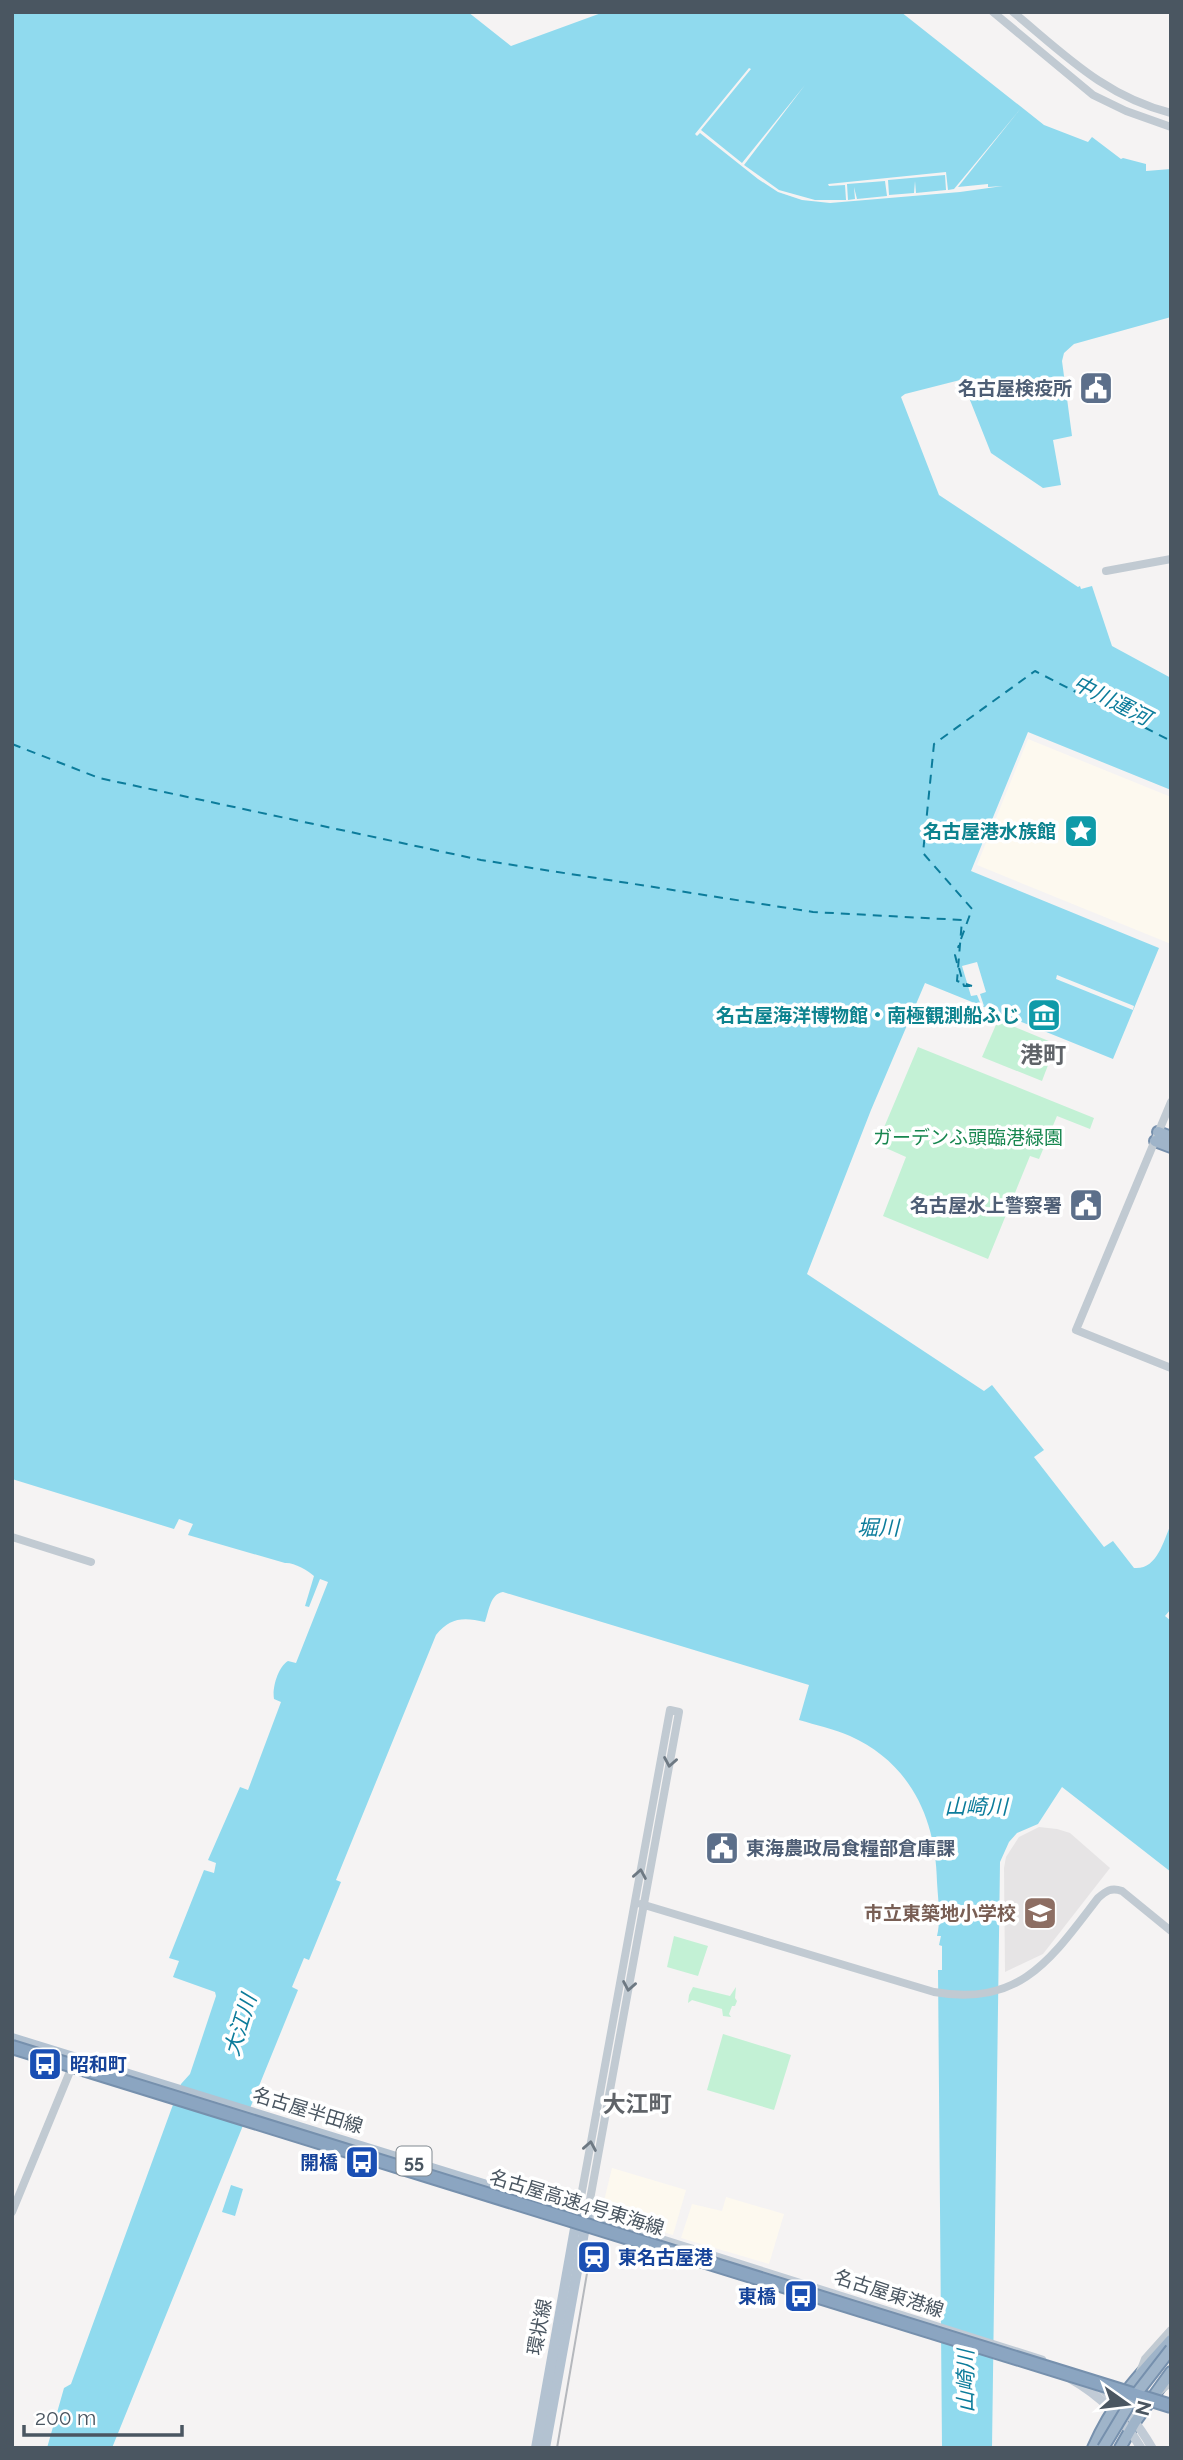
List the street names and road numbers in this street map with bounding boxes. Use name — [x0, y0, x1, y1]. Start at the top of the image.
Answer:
street label: 名古屋半田線 — [250, 2083, 366, 2137]
road number: 55 — [396, 2146, 432, 2176]
street label: 名古屋高速4号東海線 — [487, 2165, 667, 2239]
street label: 名古屋東港線 — [831, 2265, 947, 2321]
street label: 環状線 — [523, 2297, 555, 2357]

